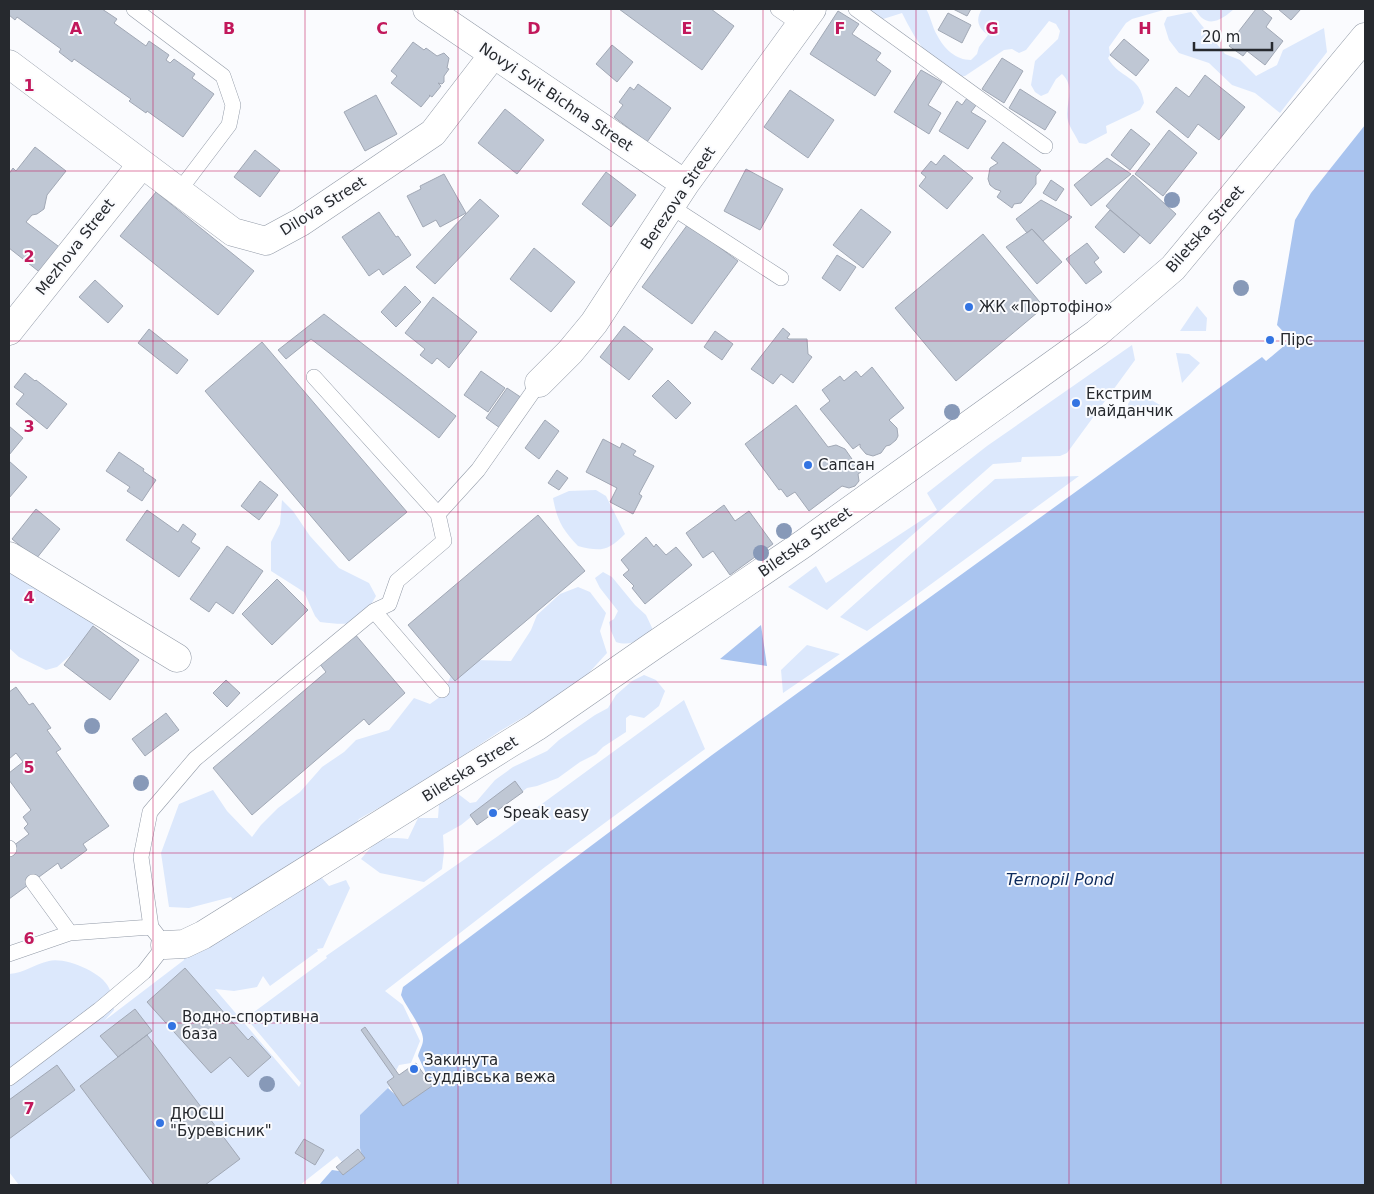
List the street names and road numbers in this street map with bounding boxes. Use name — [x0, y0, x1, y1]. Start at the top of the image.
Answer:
street label: Novyi Svit Bichna Street — [476, 39, 636, 155]
street label: Berezova Street — [637, 143, 719, 253]
street label: Dilova Street — [277, 172, 369, 239]
street label: Biletska Street — [1162, 182, 1248, 276]
street label: Mezhova Street — [32, 195, 118, 299]
street label: Biletska Street — [755, 503, 855, 581]
street label: Biletska Street — [419, 732, 521, 806]

